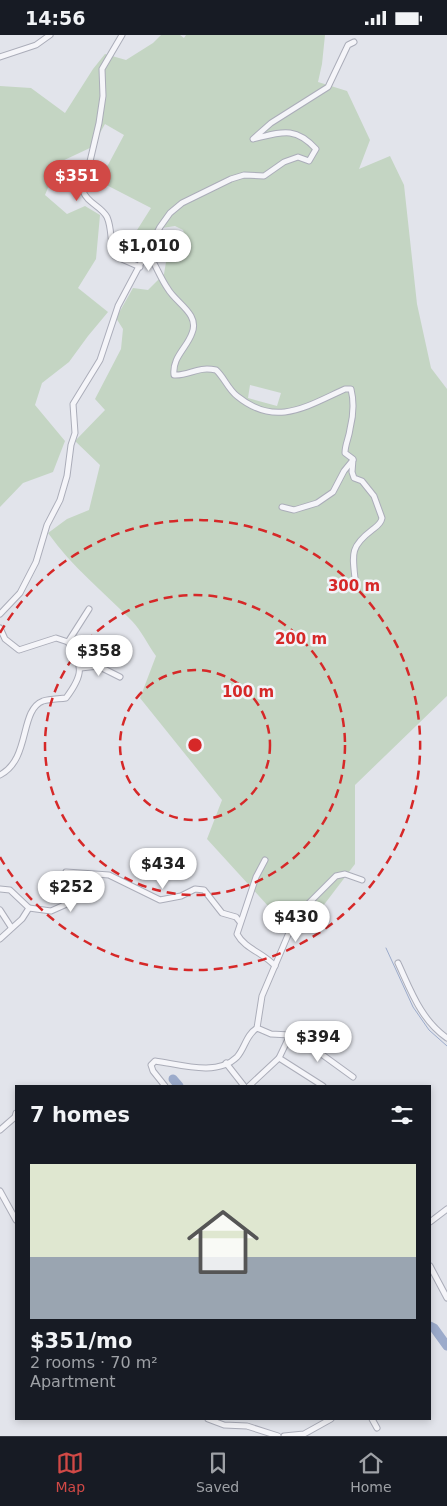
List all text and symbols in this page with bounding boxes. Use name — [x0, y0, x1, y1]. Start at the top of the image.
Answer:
text: 14:56 — [25, 7, 85, 29]
pin: $351 — [47, 159, 107, 202]
text: $351 — [55, 166, 99, 185]
pin: $1,010 — [108, 229, 190, 272]
text: $1,010 — [118, 236, 180, 255]
text: 300 m — [328, 577, 380, 595]
text: 200 m — [275, 630, 327, 648]
pin: $358 — [69, 635, 129, 677]
text: $358 — [77, 641, 121, 660]
text: 100 m — [222, 683, 274, 701]
centre of rings — [186, 736, 204, 754]
pin: $434 — [133, 847, 193, 890]
text: $434 — [141, 854, 185, 873]
pin: $252 — [41, 871, 101, 913]
text: $252 — [49, 877, 93, 896]
pin: $430 — [266, 901, 326, 943]
text: $430 — [274, 907, 318, 926]
pin: $394 — [288, 1021, 348, 1063]
text: $394 — [296, 1027, 340, 1046]
icon: filters — [388, 1101, 416, 1129]
text: 7 homes — [30, 1103, 130, 1127]
icon: home — [178, 1197, 268, 1287]
text: $351/mo — [30, 1329, 132, 1353]
text: 2 rooms · 70 m² — [30, 1353, 158, 1372]
text: Apartment — [30, 1372, 116, 1391]
tab: Map — [55, 1449, 85, 1495]
tab: Saved — [196, 1449, 239, 1495]
tab: Home — [350, 1449, 392, 1495]

